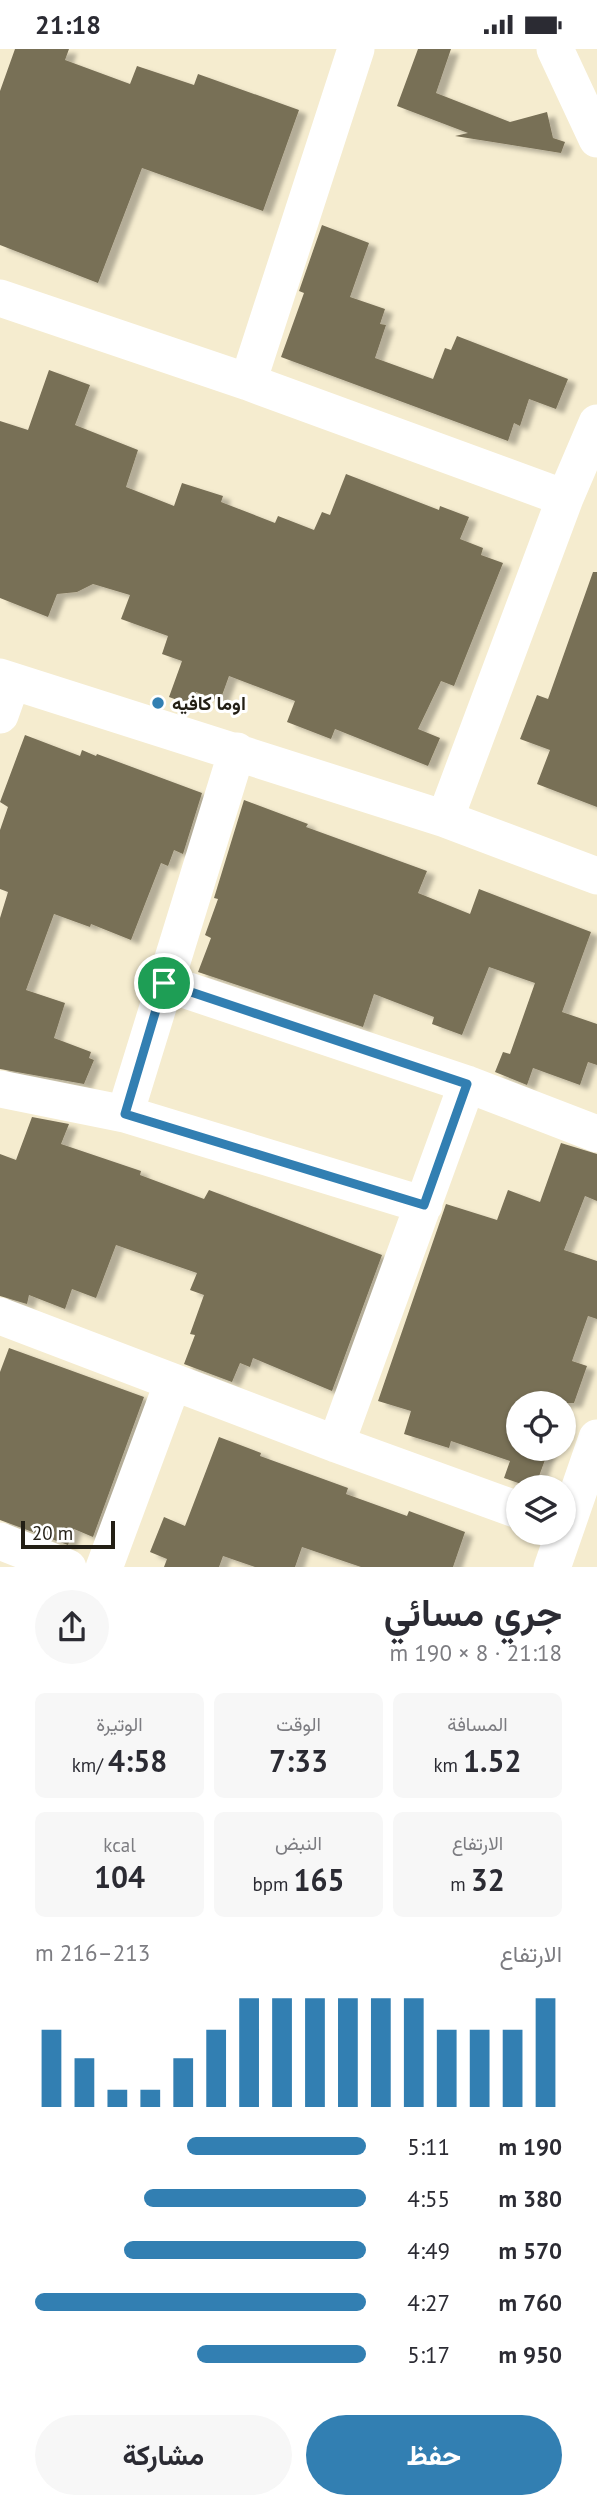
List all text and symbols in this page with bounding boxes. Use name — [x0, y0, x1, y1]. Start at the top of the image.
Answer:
text: 21:18 — [35, 8, 101, 41]
place label: اوما كافيه — [172, 691, 246, 716]
marker: اوما كافيه — [150, 695, 166, 711]
pin — [134, 953, 194, 1013]
icon: arrive — [145, 964, 183, 1002]
map controls — [506, 1391, 576, 1545]
button: locate — [506, 1391, 576, 1461]
button: layers — [506, 1475, 576, 1545]
scale bar — [21, 1519, 116, 1550]
text: 20 m — [32, 1521, 73, 1545]
text: جري مسائي — [384, 1587, 562, 1636]
button: share — [35, 1590, 109, 1664]
text: 21:18 · 8 × 190 m — [389, 1638, 562, 1667]
text: الوتيرة — [96, 1712, 143, 1736]
text: الوقت — [276, 1712, 321, 1736]
text: المسافة — [447, 1712, 508, 1736]
text: 4:58 — [108, 1741, 167, 1780]
text: 7:33 — [269, 1741, 328, 1780]
text: 1.52 — [463, 1741, 522, 1780]
text: /km — [72, 1753, 108, 1777]
text: km — [433, 1753, 463, 1777]
text: النبض — [275, 1831, 322, 1855]
text: الارتفاع — [452, 1831, 503, 1855]
text: kcal — [103, 1833, 136, 1857]
text: 104 — [94, 1857, 145, 1896]
text: 165 — [294, 1860, 345, 1899]
text: 32 — [471, 1860, 505, 1899]
text: bpm — [252, 1872, 294, 1896]
text: m — [450, 1872, 471, 1896]
text: 213–216 m — [35, 1938, 150, 1967]
text: الارتفاع — [500, 1939, 562, 1968]
text: 5:11 — [407, 2132, 450, 2161]
text: 190 m — [499, 2132, 562, 2161]
text: 4:55 — [407, 2184, 450, 2213]
text: 380 m — [499, 2184, 562, 2213]
text: 4:49 — [407, 2236, 450, 2265]
text: 570 m — [499, 2236, 562, 2265]
text: 4:27 — [407, 2288, 450, 2317]
text: 760 m — [499, 2288, 562, 2317]
text: 5:17 — [407, 2340, 450, 2369]
text: 950 m — [499, 2340, 562, 2369]
button: مشاركة — [35, 2415, 292, 2495]
button: حفظ — [306, 2415, 562, 2495]

